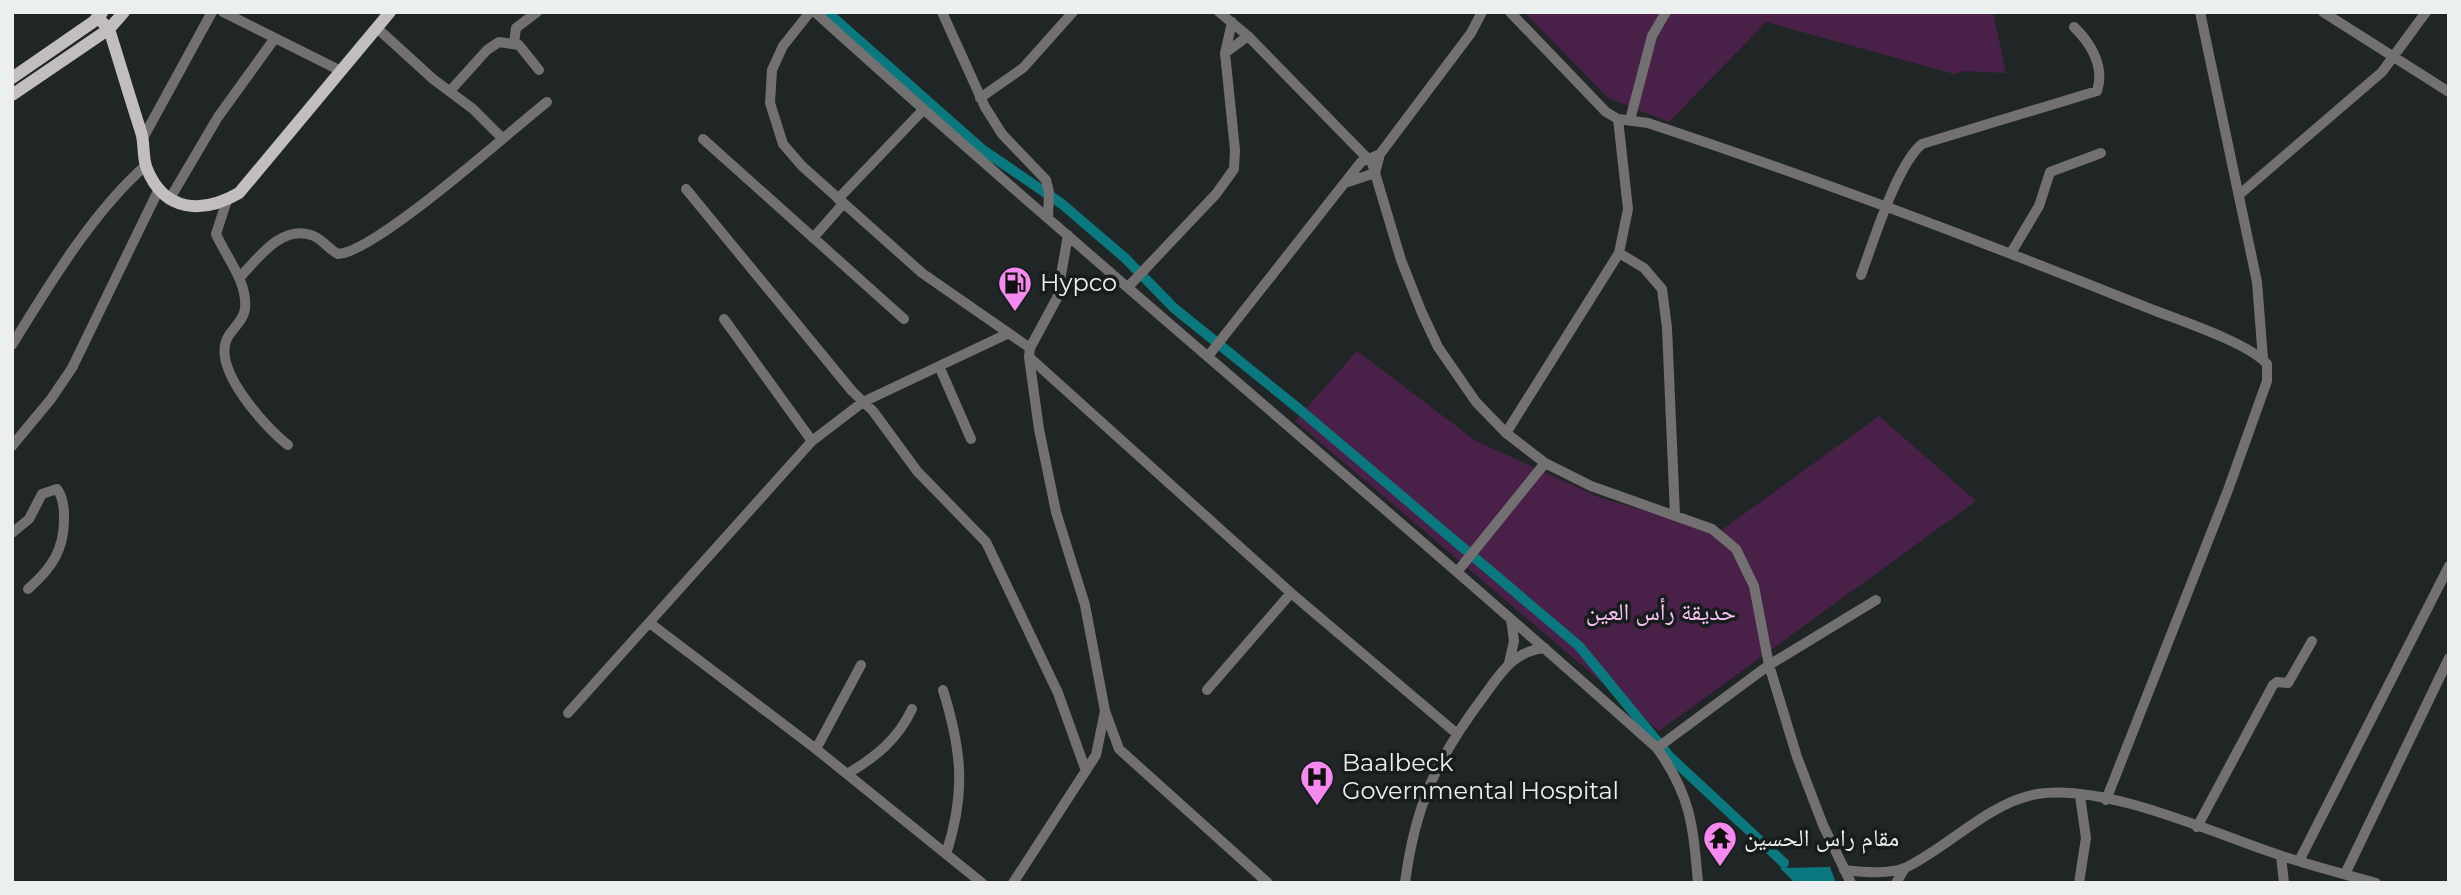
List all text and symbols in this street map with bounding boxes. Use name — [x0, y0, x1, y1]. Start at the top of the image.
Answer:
fuel station icon: Hypco — [996, 264, 1034, 313]
place label: Hypco — [1040, 268, 1117, 297]
park label: حديقة رأس العين — [1586, 597, 1736, 626]
place label: Baalbeck Governmental Hospital — [1342, 748, 1619, 805]
hospital icon: Baalbeck Governmental Hospital — [1298, 758, 1336, 807]
temple icon: مقام راس الحسين — [1701, 819, 1739, 868]
place label: مقام راس الحسين — [1744, 823, 1899, 854]

